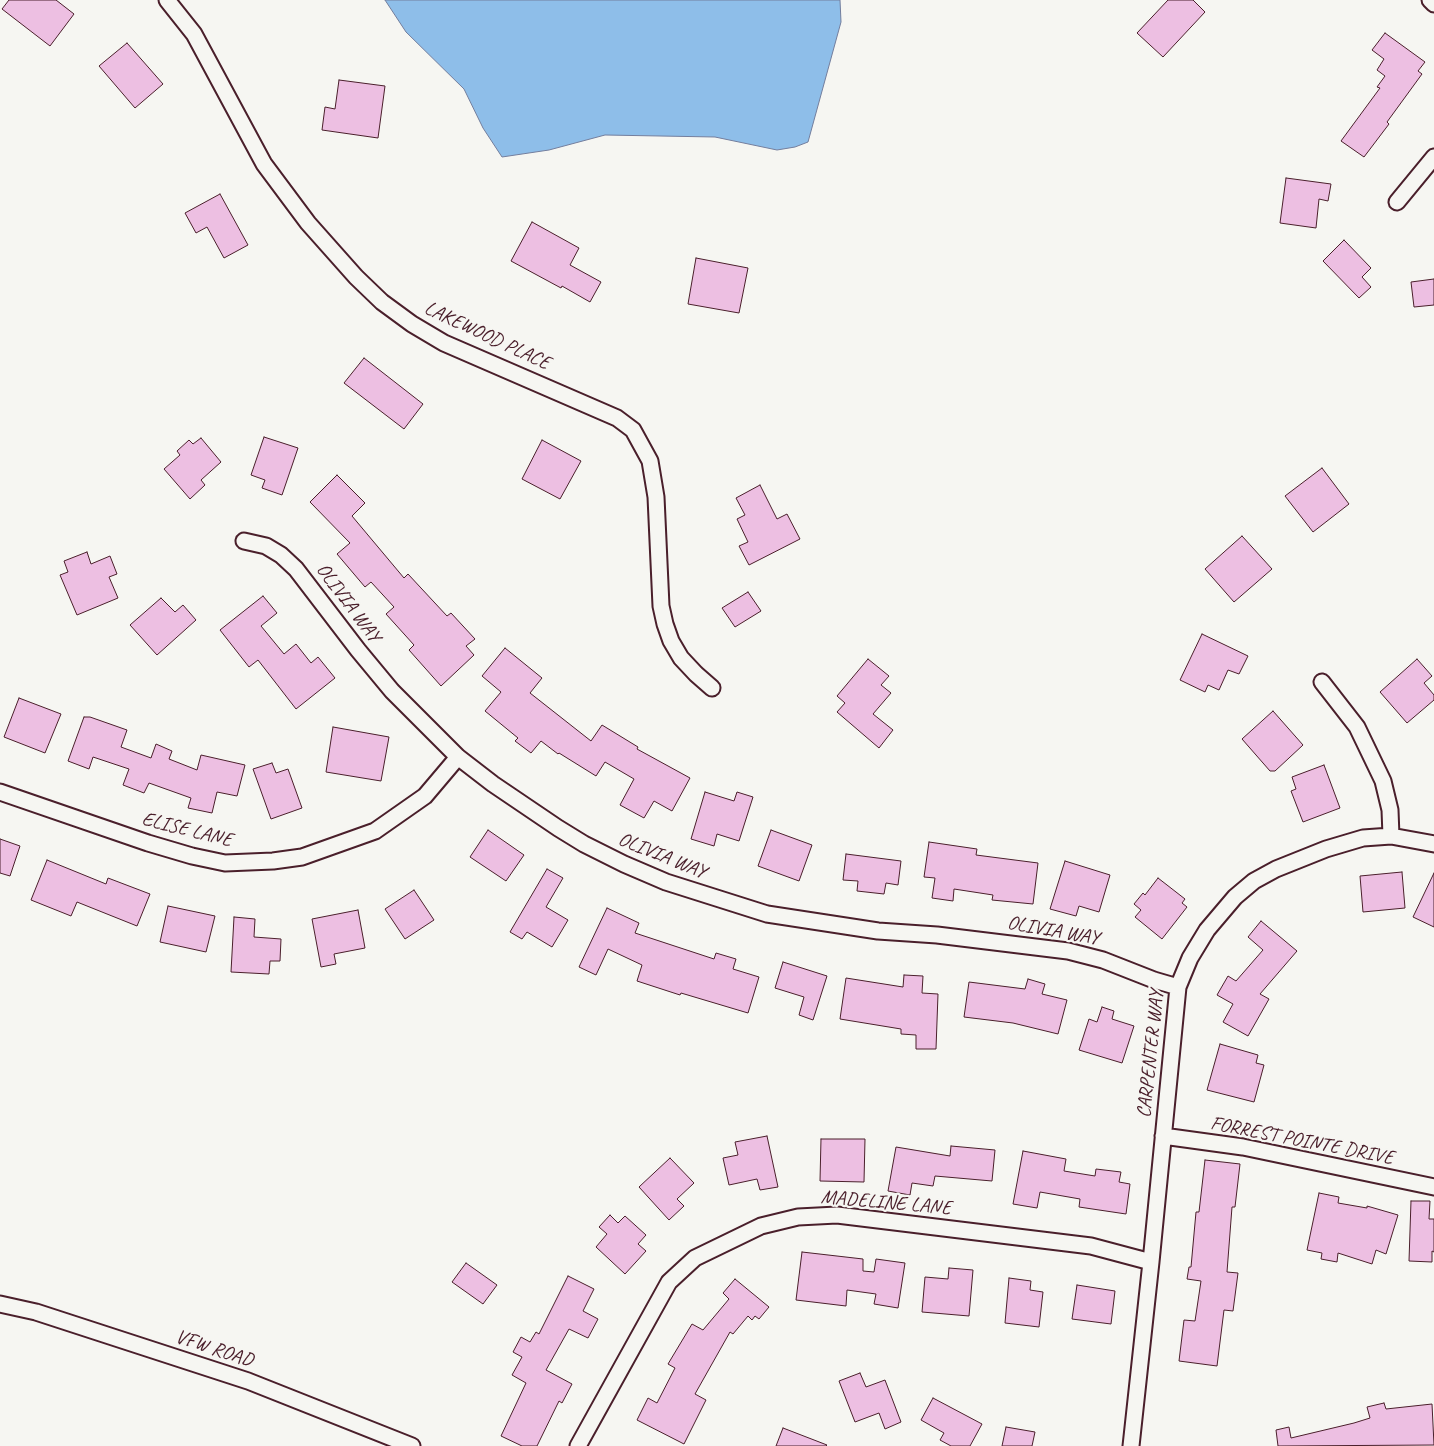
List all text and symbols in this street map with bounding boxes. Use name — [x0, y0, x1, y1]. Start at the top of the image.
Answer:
street label: LAKEWOOD PLACE — [420, 296, 554, 376]
street label: OLIVIA WAY — [310, 559, 386, 647]
street label: ELISE LANE — [139, 807, 235, 853]
street label: OLIVIA WAY — [614, 827, 710, 885]
street label: OLIVIA WAY — [1005, 911, 1101, 951]
street label: CARPENTER WAY — [1132, 989, 1170, 1119]
street label: FORREST POINTE DRIVE — [1208, 1111, 1396, 1171]
street label: MADELINE LANE — [820, 1185, 952, 1221]
street label: VFW ROAD — [172, 1325, 256, 1373]

